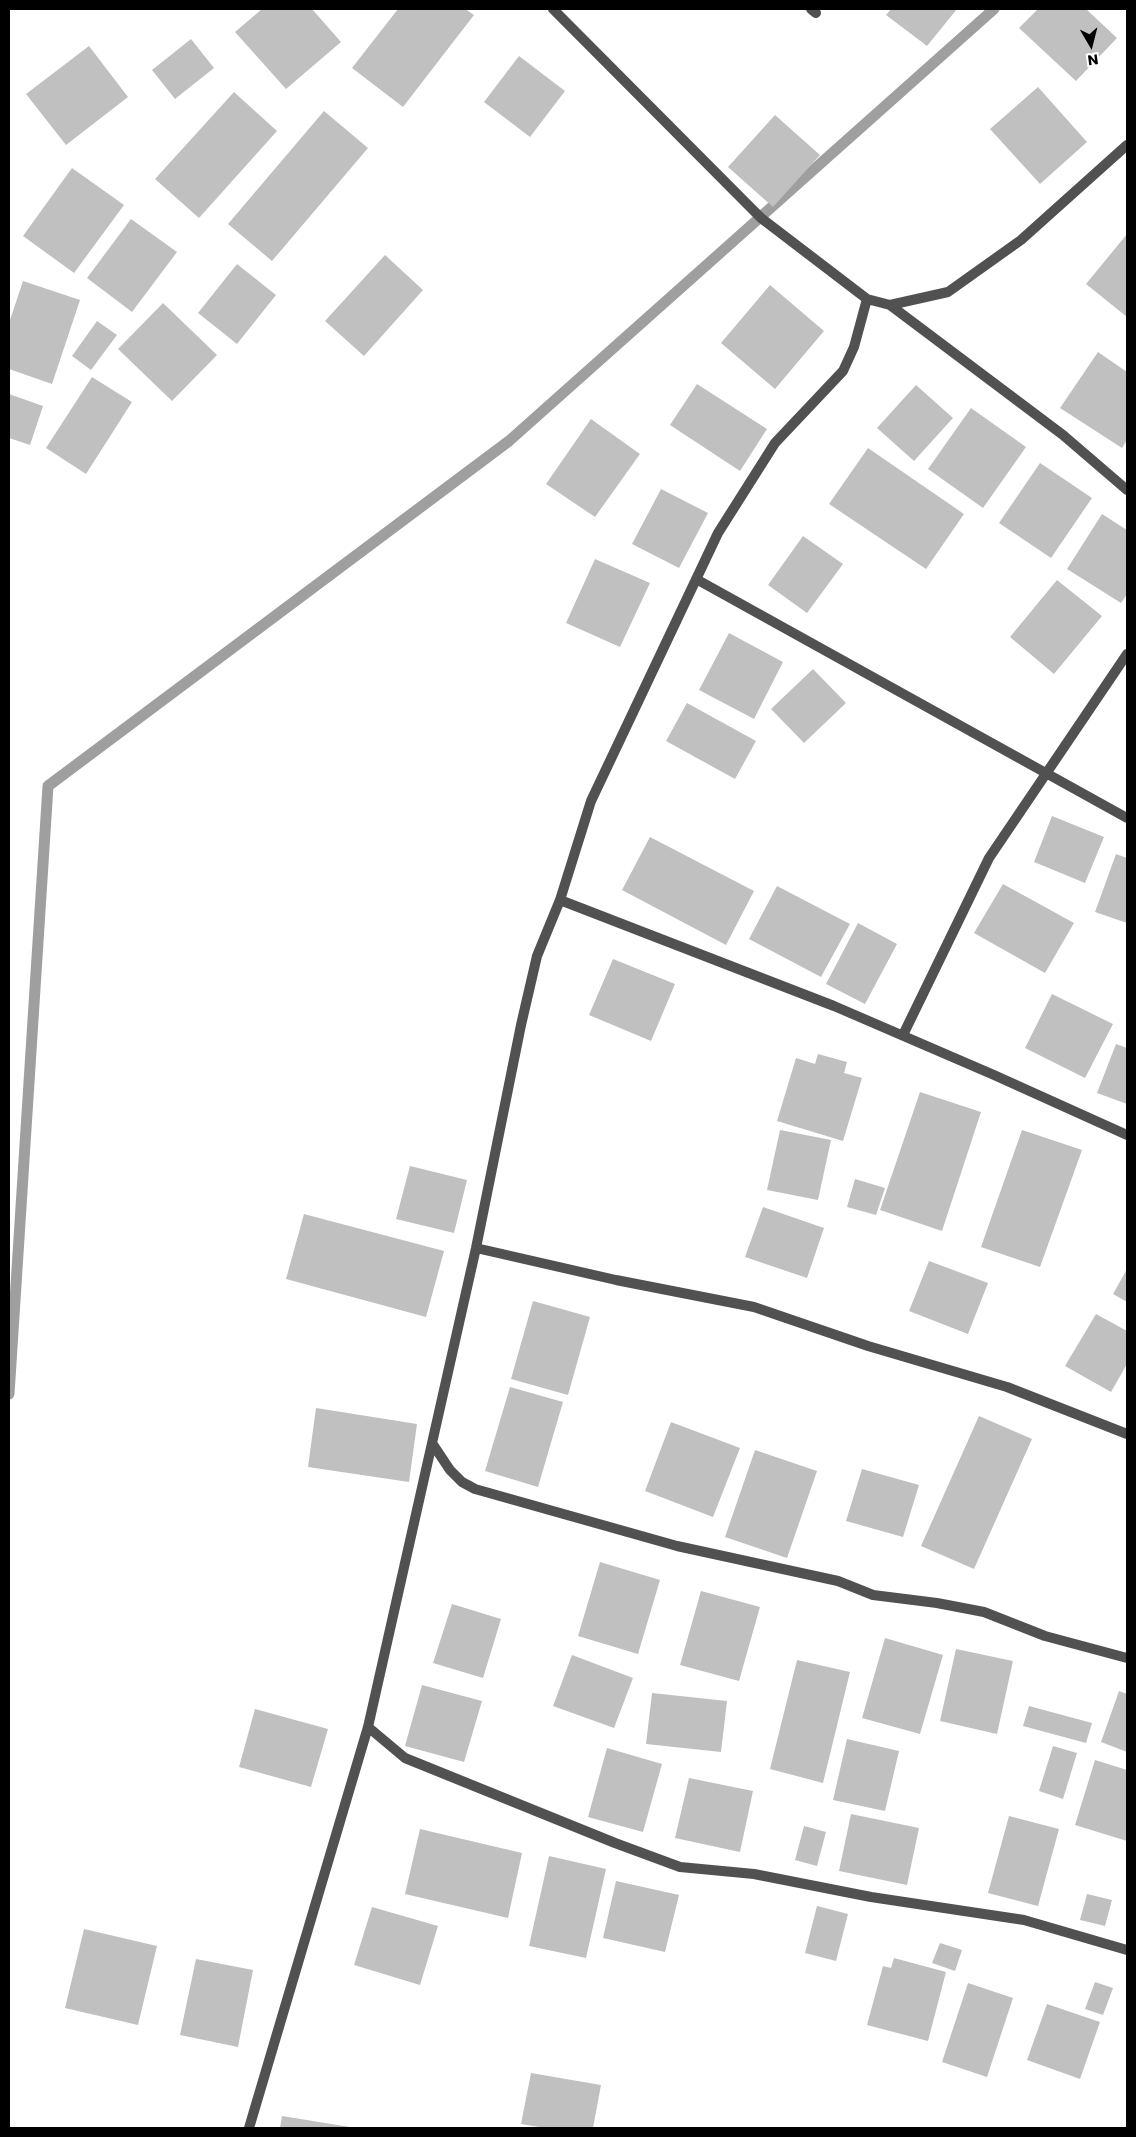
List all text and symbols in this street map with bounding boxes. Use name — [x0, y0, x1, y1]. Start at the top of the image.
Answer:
north arrow — [1066, 20, 1116, 70]
text: N — [1086, 49, 1100, 70]

